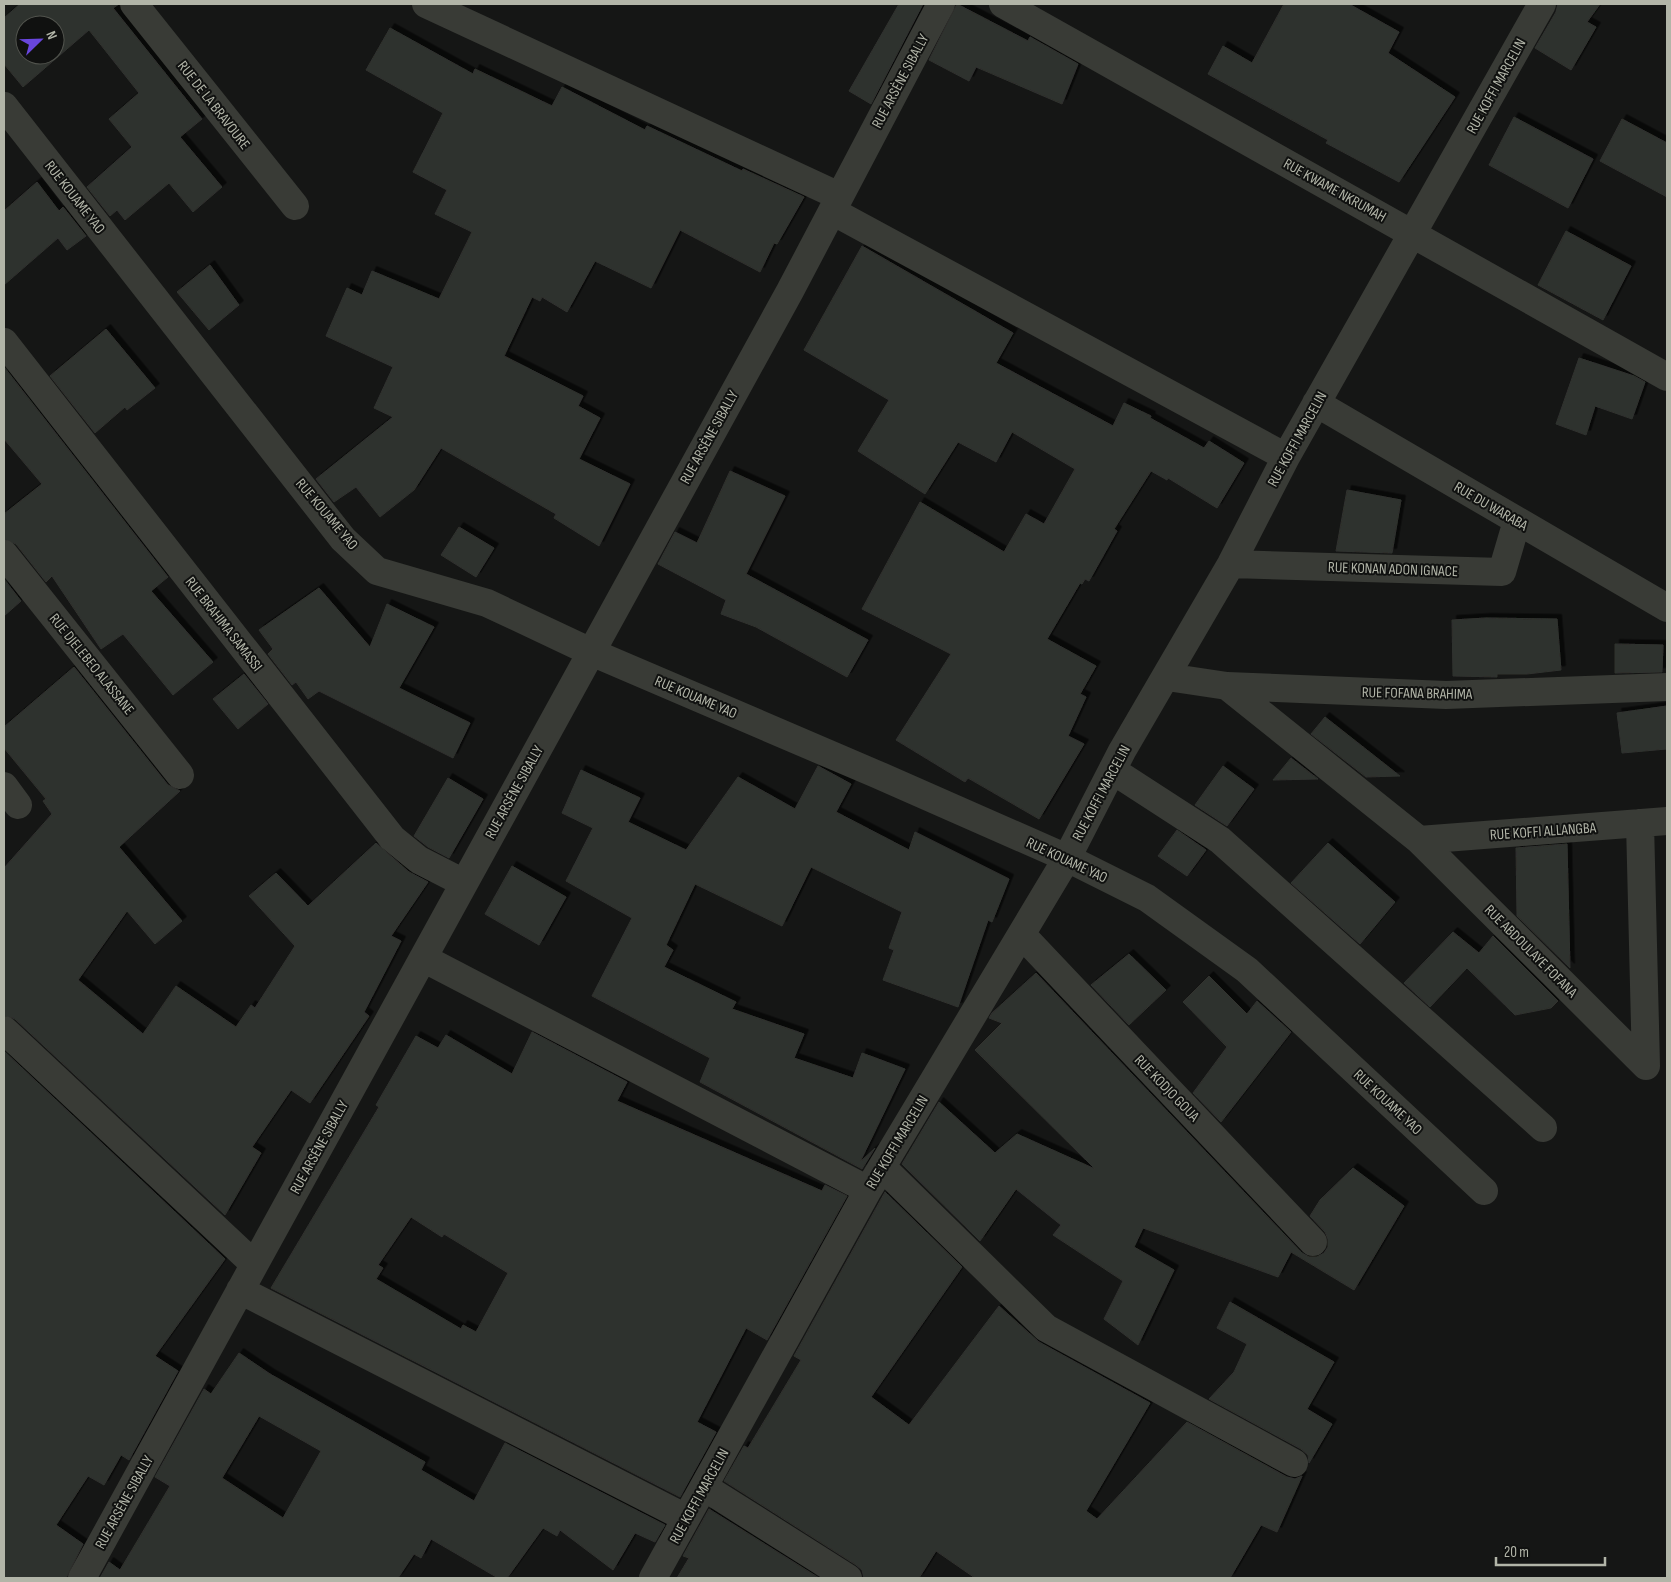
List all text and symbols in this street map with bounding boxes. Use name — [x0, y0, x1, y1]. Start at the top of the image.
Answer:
north arrow — [15, 15, 65, 65]
text: N — [42, 28, 61, 42]
street label: RUE ARSÈNE SIBALLY — [868, 30, 934, 132]
street label: RUE KOFFI MARCELIN — [1462, 35, 1530, 137]
street label: RUE DE LA BRAVOURE — [173, 57, 254, 153]
street label: RUE KWAME NKRUMAH — [1280, 154, 1390, 227]
street label: RUE KOUAME YAO — [40, 157, 109, 238]
street label: RUE ARSÈNE SIBALLY — [676, 387, 743, 487]
street label: RUE KOFFI MARCELIN — [1263, 388, 1331, 490]
street label: RUE KOUAME YAO — [291, 475, 362, 554]
street label: RUE DU WARABA — [1450, 478, 1532, 535]
street label: RUE KONAN ADON IGNACE — [1328, 558, 1458, 581]
street label: RUE BRAHIMA SAMASSI — [181, 573, 266, 675]
street label: RUE DJELEBEO ALASSANE — [45, 610, 138, 719]
street label: RUE KOUAME YAO — [652, 672, 740, 723]
street label: RUE FOFANA BRAHIMA — [1362, 683, 1473, 704]
street label: RUE ARSÈNE SIBALLY — [481, 742, 548, 842]
street label: RUE KOFFI MARCELIN — [1068, 742, 1135, 844]
street label: RUE KOFFI ALLANGBA — [1489, 818, 1597, 845]
street label: RUE KOUAME YAO — [1023, 833, 1110, 888]
street label: RUE ABDOULAYE FOFANA — [1480, 901, 1581, 1002]
street label: RUE KODJO GOUA — [1130, 1051, 1204, 1126]
street label: RUE KOUAME YAO — [1349, 1066, 1426, 1139]
street label: RUE KOFFI MARCELIN — [862, 1092, 933, 1193]
street label: RUE ARSÈNE SIBALLY — [286, 1097, 353, 1197]
street label: RUE KOFFI MARCELIN — [665, 1445, 733, 1547]
street label: RUE ARSÈNE SIBALLY — [91, 1452, 158, 1552]
scale bar — [1496, 1534, 1605, 1566]
text: 20 m — [1504, 1543, 1529, 1562]

